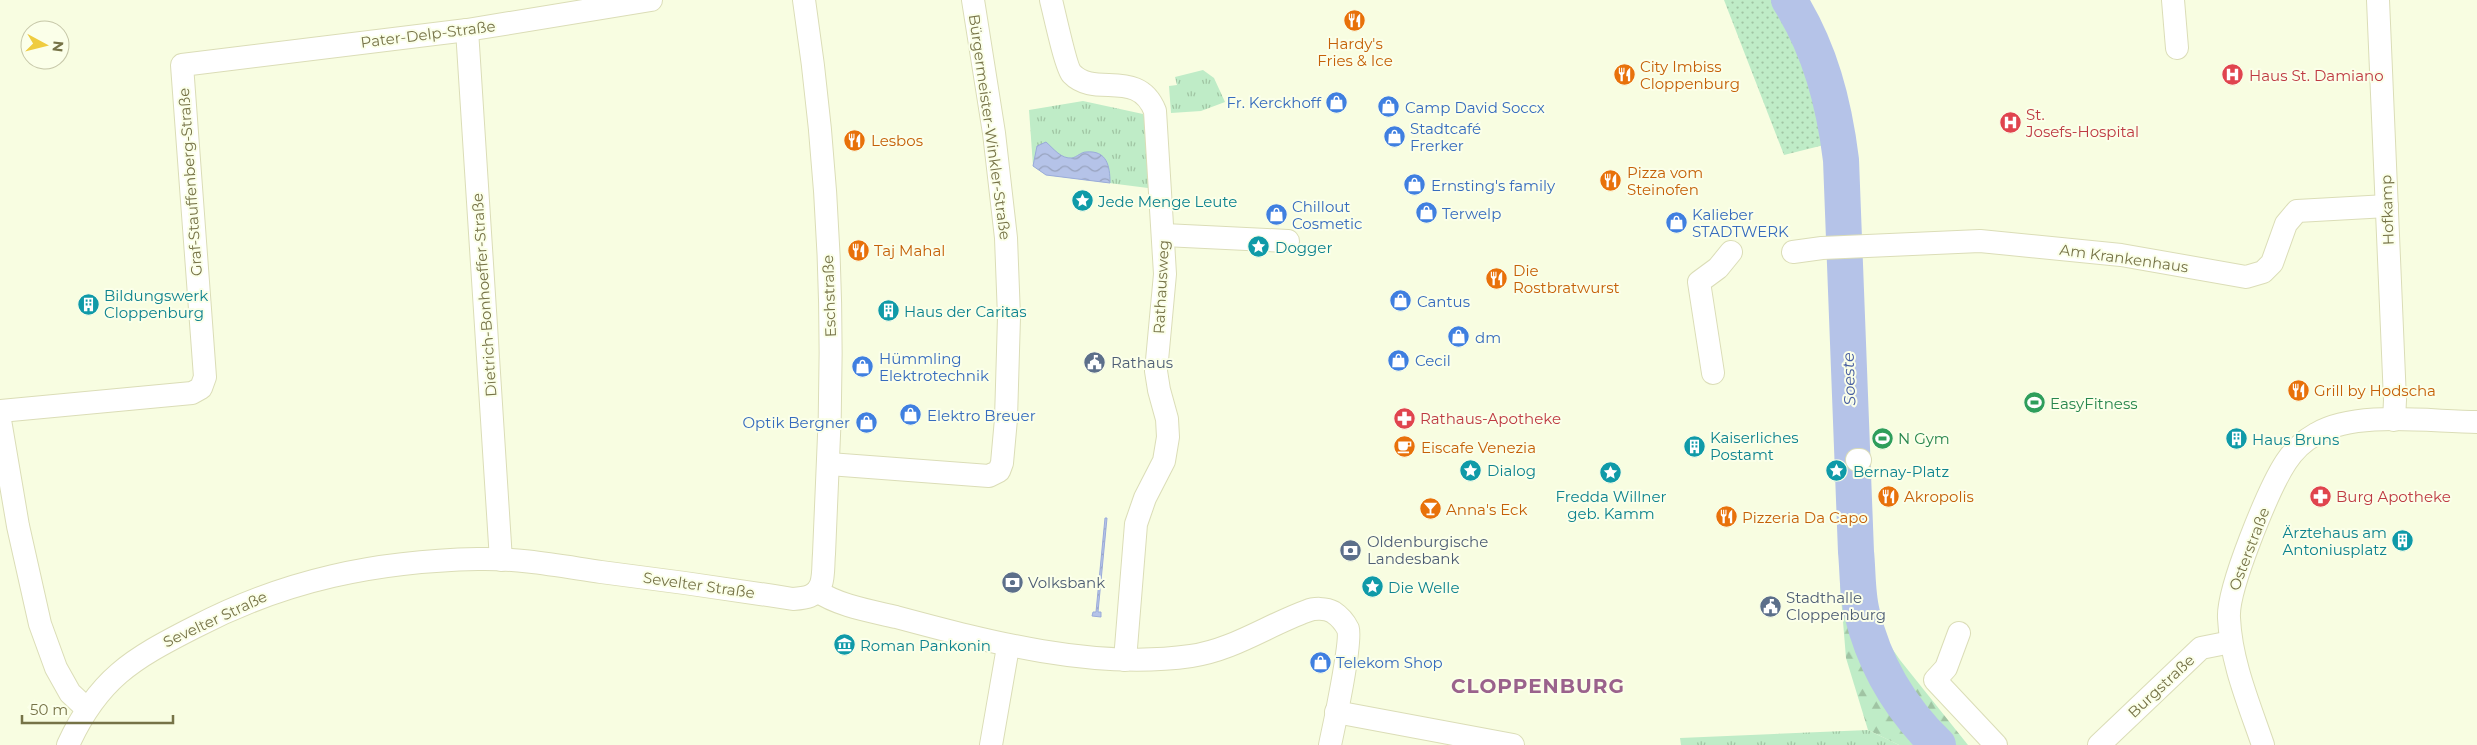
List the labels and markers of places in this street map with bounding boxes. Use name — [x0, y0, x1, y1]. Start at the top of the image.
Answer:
restaurant icon: Hardy's Fries & Ice — [1343, 8, 1367, 32]
place label: Hardy's Fries & Ice — [1317, 34, 1393, 70]
place label: City Imbiss Cloppenburg — [1640, 57, 1740, 93]
restaurant icon: City Imbiss Cloppenburg — [1612, 63, 1636, 87]
hospital icon: Haus St. Damiano — [2221, 63, 2245, 87]
place label: Haus St. Damiano — [2249, 66, 2384, 85]
shop icon: Fr. Kerckhoff — [1325, 90, 1349, 114]
place label: Fr. Kerckhoff — [1226, 93, 1322, 112]
shop icon: Camp David Soccx — [1377, 95, 1401, 119]
place label: Camp David Soccx — [1405, 98, 1545, 117]
place label: St. Josefs-Hospital — [2025, 105, 2139, 141]
hospital icon: St. Josefs-Hospital — [1998, 111, 2022, 135]
place label: Stadtcafé Frerker — [1410, 119, 1481, 155]
shop icon: Stadtcafé Frerker — [1382, 125, 1406, 149]
restaurant icon: Lesbos — [843, 128, 867, 152]
place label: Lesbos — [871, 131, 923, 150]
place label: Pizza vom Steinofen — [1627, 163, 1703, 199]
restaurant icon: Pizza vom Steinofen — [1599, 169, 1623, 193]
shop icon: Ernsting's family — [1403, 173, 1427, 197]
place label: Ernsting's family — [1431, 176, 1556, 195]
place icon: Jede Menge Leute — [1070, 189, 1094, 213]
place label: Jede Menge Leute — [1097, 192, 1237, 211]
place label: Chillout Cosmetic — [1292, 197, 1363, 233]
shop icon: Terwelp — [1414, 201, 1438, 225]
shop icon: Chillout Cosmetic — [1264, 203, 1288, 227]
place label: Terwelp — [1442, 204, 1501, 223]
place label: Kalieber STADTWERK — [1692, 205, 1789, 241]
shop icon: Kalieber STADTWERK — [1664, 211, 1688, 235]
place icon: Dogger — [1247, 235, 1271, 259]
restaurant icon: Taj Mahal — [846, 238, 870, 262]
place label: Dogger — [1275, 238, 1332, 257]
place label: Taj Mahal — [874, 241, 945, 260]
place label: Die Rostbratwurst — [1513, 261, 1620, 297]
restaurant icon: Die Rostbratwurst — [1485, 267, 1509, 291]
place label: Bildungswerk Cloppenburg — [104, 286, 208, 322]
shop icon: Cantus — [1389, 289, 1413, 313]
building icon: Bildungswerk Cloppenburg — [76, 292, 100, 316]
place label: Cantus — [1417, 292, 1470, 311]
building icon: Haus der Caritas — [876, 299, 900, 323]
place label: Haus der Caritas — [904, 302, 1027, 321]
shop icon: dm — [1447, 325, 1471, 349]
place label: dm — [1475, 328, 1501, 347]
shop icon: Cecil — [1387, 348, 1411, 372]
place label: Hümmling Elektrotechnik — [879, 349, 989, 385]
public building icon: Rathaus — [1083, 350, 1107, 374]
place label: Cecil — [1415, 351, 1451, 370]
place label: Rathaus — [1111, 353, 1173, 372]
shop icon: Hümmling Elektrotechnik — [851, 355, 875, 379]
restaurant icon: Grill by Hodscha — [2286, 378, 2310, 402]
place label: Grill by Hodscha — [2314, 381, 2436, 400]
sports icon: EasyFitness — [2022, 391, 2046, 415]
place label: EasyFitness — [2050, 394, 2138, 413]
shop icon: Elektro Breuer — [899, 403, 923, 427]
place label: Elektro Breuer — [927, 406, 1036, 425]
pharmacy icon: Rathaus-Apotheke — [1392, 406, 1416, 430]
place label: Rathaus-Apotheke — [1420, 409, 1561, 428]
shop icon: Optik Bergner — [854, 410, 878, 434]
place label: Optik Bergner — [743, 413, 850, 432]
sports icon: N Gym — [1870, 426, 1894, 450]
building icon: Haus Bruns — [2224, 427, 2248, 451]
place label: Kaiserliches Postamt — [1710, 428, 1799, 464]
place label: N Gym — [1898, 429, 1950, 448]
place label: Haus Bruns — [2252, 430, 2339, 449]
building icon: Kaiserliches Postamt — [1682, 434, 1706, 458]
cafe icon: Eiscafe Venezia — [1393, 435, 1417, 459]
place label: Eiscafe Venezia — [1421, 438, 1536, 457]
place icon: Dialog — [1459, 458, 1483, 482]
place icon: Bernay-Platz — [1825, 459, 1849, 483]
place label: Dialog — [1487, 461, 1536, 480]
place icon: Fredda Willner geb. Kamm — [1599, 461, 1623, 485]
place label: Bernay-Platz — [1853, 462, 1949, 481]
restaurant icon: Akropolis — [1876, 484, 1900, 508]
pharmacy icon: Burg Apotheke — [2308, 484, 2332, 508]
place label: Fredda Willner geb. Kamm — [1555, 487, 1667, 523]
place label: Akropolis — [1904, 487, 1974, 506]
place label: Burg Apotheke — [2336, 487, 2451, 506]
bar icon: Anna's Eck — [1418, 497, 1442, 521]
place label: Anna's Eck — [1446, 500, 1527, 519]
restaurant icon: Pizzeria Da Capo — [1714, 505, 1738, 529]
place label: Pizzeria Da Capo — [1742, 508, 1868, 527]
place label: Ärztehaus am Antoniusplatz — [2283, 523, 2387, 559]
building icon: Ärztehaus am Antoniusplatz — [2391, 529, 2415, 553]
place label: Oldenburgische Landesbank — [1367, 532, 1488, 568]
bank icon: Oldenburgische Landesbank — [1339, 538, 1363, 562]
bank icon: Volksbank — [1000, 570, 1024, 594]
place label: Volksbank — [1028, 573, 1105, 592]
place icon: Die Welle — [1360, 575, 1384, 599]
place label: Die Welle — [1388, 578, 1459, 597]
place label: Stadthalle Cloppenburg — [1786, 588, 1886, 624]
public building icon: Stadthalle Cloppenburg — [1758, 594, 1782, 618]
museum icon: Roman Pankonin — [832, 633, 856, 657]
place label: Roman Pankonin — [860, 636, 991, 655]
shop icon: Telekom Shop — [1308, 650, 1332, 674]
place label: Telekom Shop — [1336, 653, 1443, 672]

